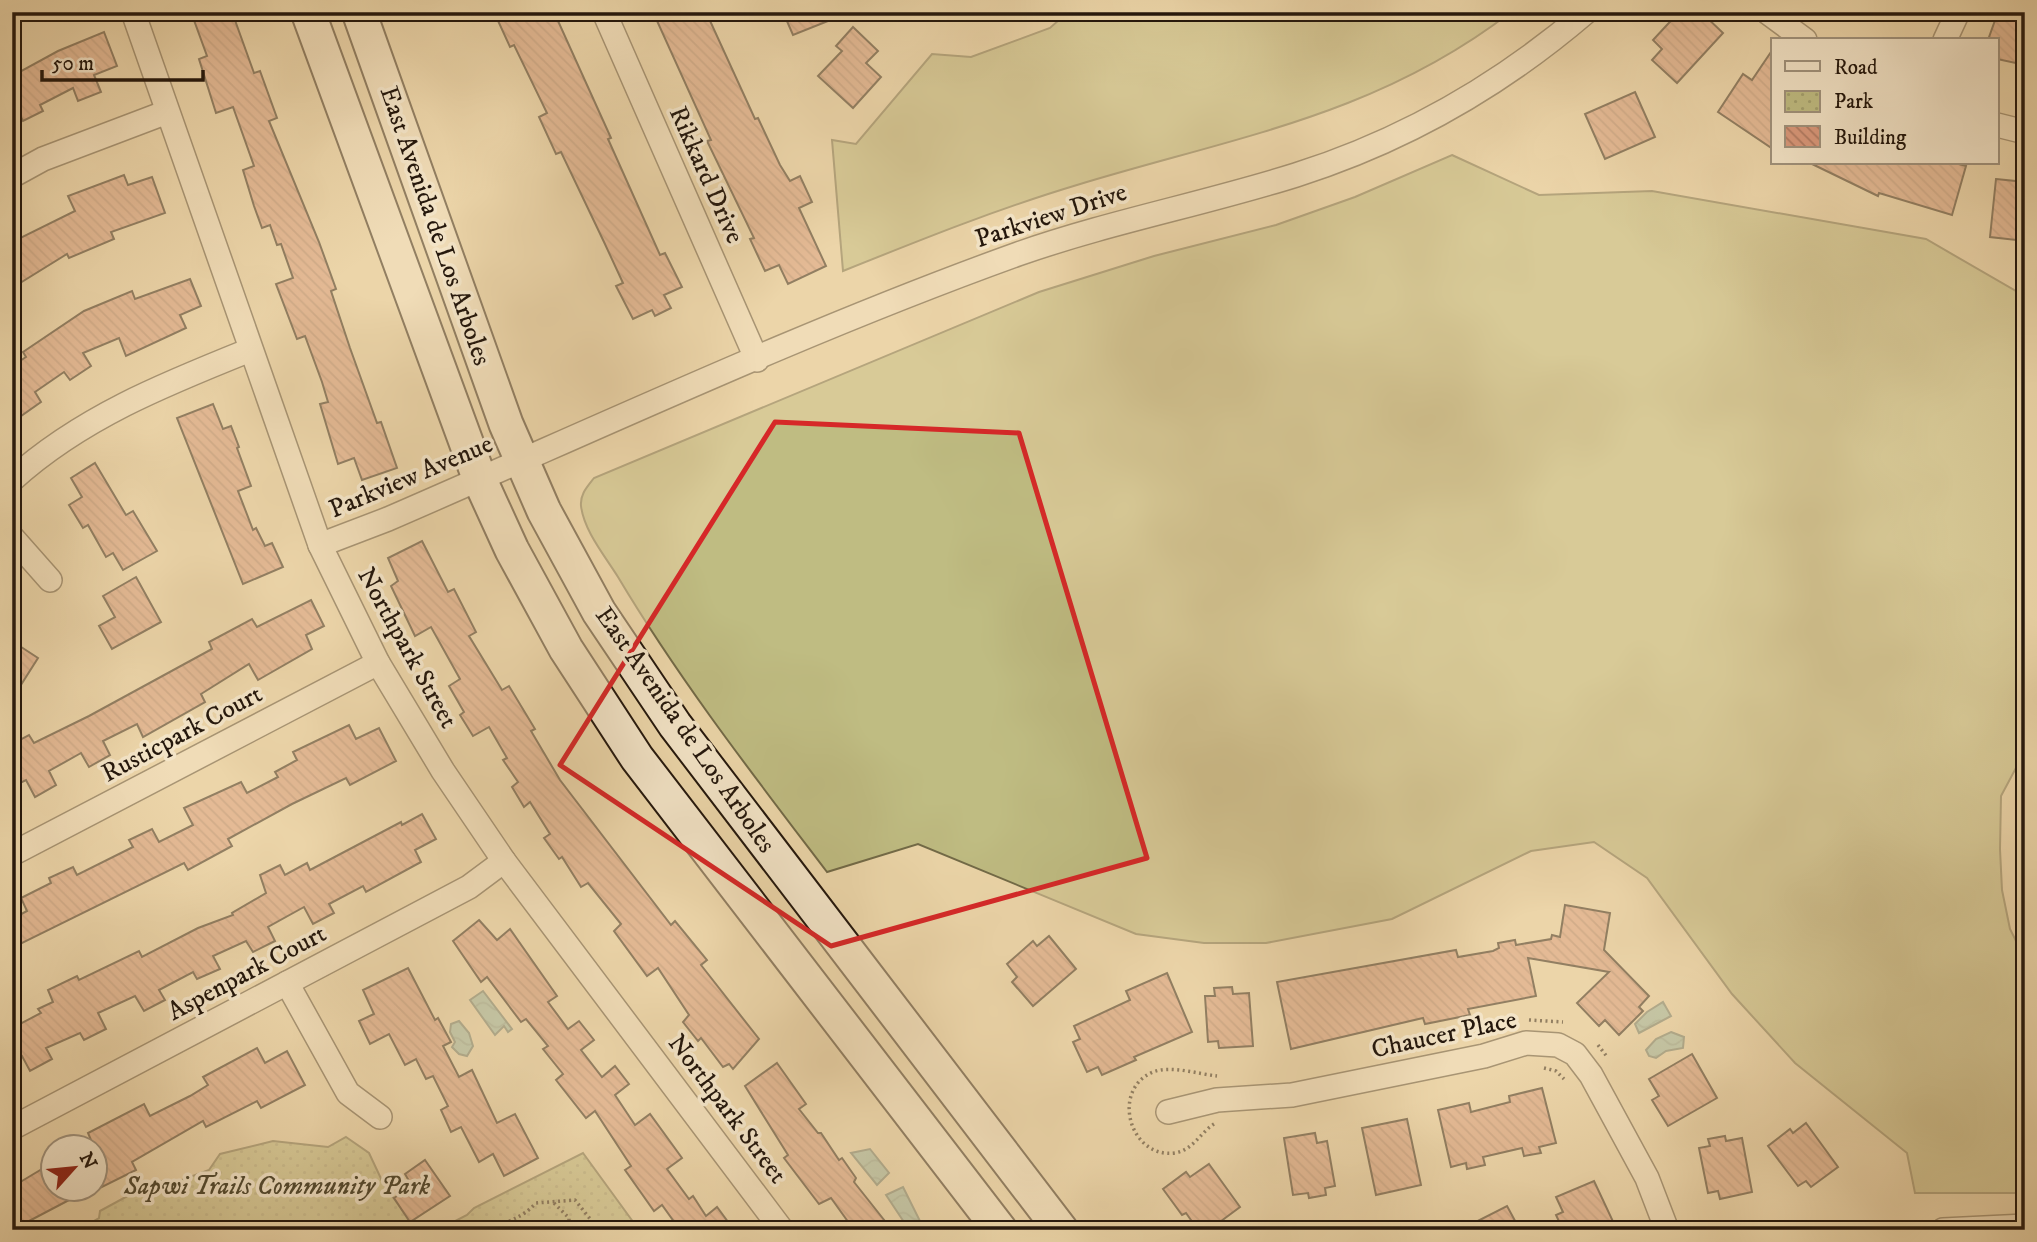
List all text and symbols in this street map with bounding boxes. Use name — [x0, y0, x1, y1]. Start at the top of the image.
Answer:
scale bar — [42, 38, 203, 82]
legend — [1771, 38, 1998, 164]
text: 50 m — [52, 51, 94, 77]
text: Road — [1834, 55, 1878, 81]
street label: East Avenida de Los Arboles — [372, 82, 498, 370]
text: Park — [1834, 89, 1874, 115]
street label: Rikkard Drive — [661, 101, 751, 249]
text: Building — [1834, 125, 1907, 151]
street label: Parkview Drive — [971, 176, 1131, 256]
street label: Parkview Avenue — [324, 428, 498, 526]
street label: Northpark Street — [349, 562, 465, 734]
street label: East Avenida de Los Arboles — [587, 600, 783, 860]
street label: Rusticpark Court — [96, 678, 268, 790]
street label: Aspenpark Court — [162, 917, 332, 1029]
street label: Chaucer Place — [1368, 1004, 1520, 1066]
street label: Northpark Street — [660, 1028, 794, 1190]
north arrow — [38, 1134, 108, 1204]
text: N — [74, 1149, 102, 1173]
park label: Sapwi Trails Community Park — [123, 1170, 430, 1203]

